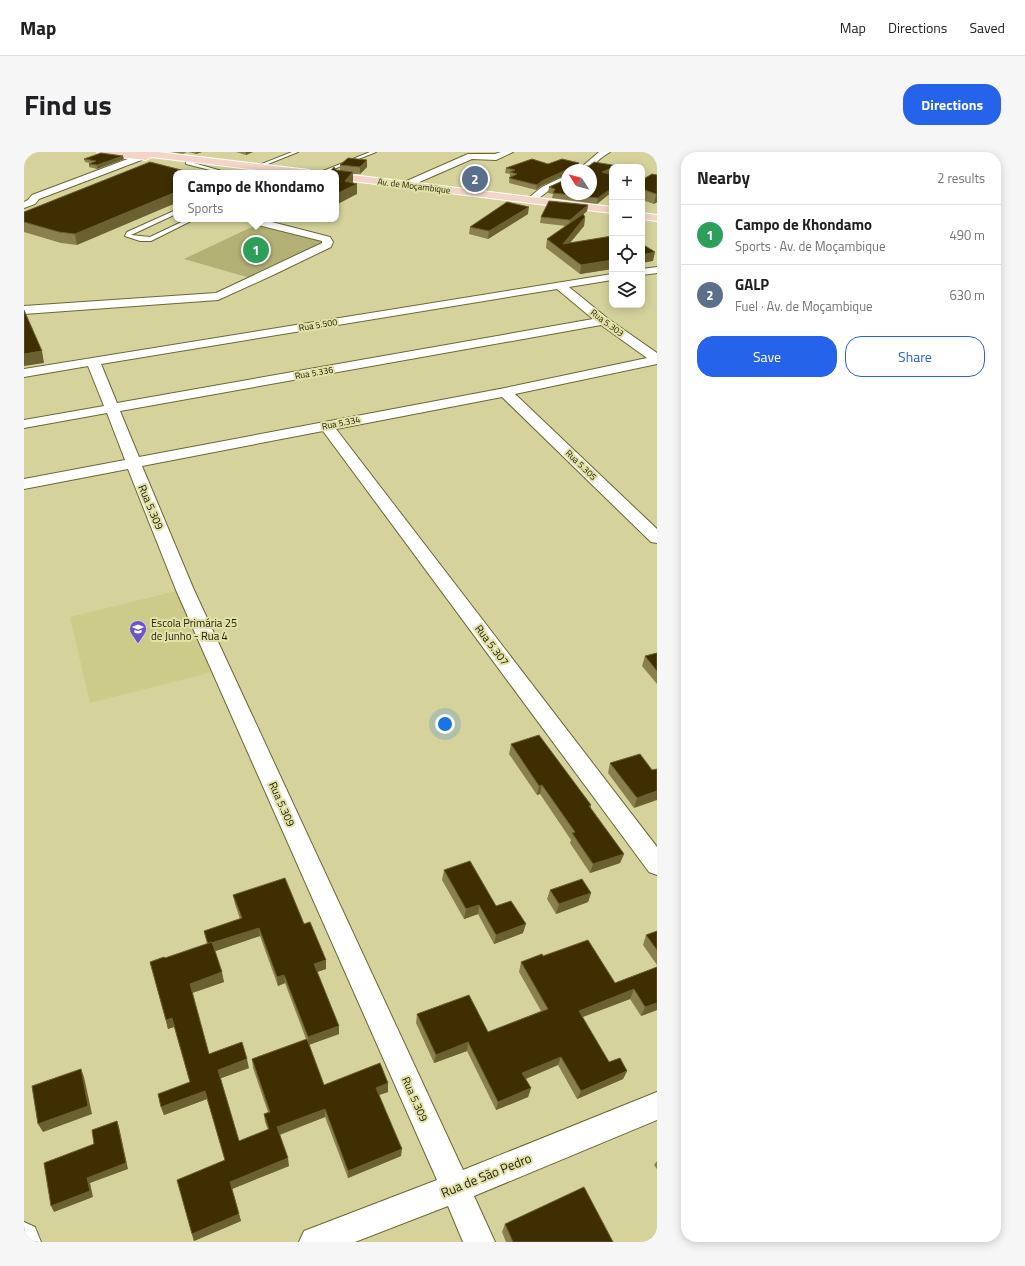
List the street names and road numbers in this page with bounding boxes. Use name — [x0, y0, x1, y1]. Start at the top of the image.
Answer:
street label: Av. de Moçambique — [377, 175, 452, 196]
street label: Rua 5.303 — [588, 306, 627, 339]
street label: Rua 5.500 — [298, 315, 338, 334]
street label: Rua 5.336 — [294, 363, 334, 382]
street label: Rua 5.334 — [321, 412, 361, 433]
street label: Rua 5.305 — [563, 446, 600, 483]
street label: Rua 5.309 — [134, 482, 168, 532]
street label: Rua 5.307 — [471, 621, 513, 669]
street label: Rua 5.309 — [265, 779, 299, 829]
street label: Rua 5.309 — [398, 1074, 432, 1124]
street label: Rua de São Pedro — [438, 1148, 534, 1202]

